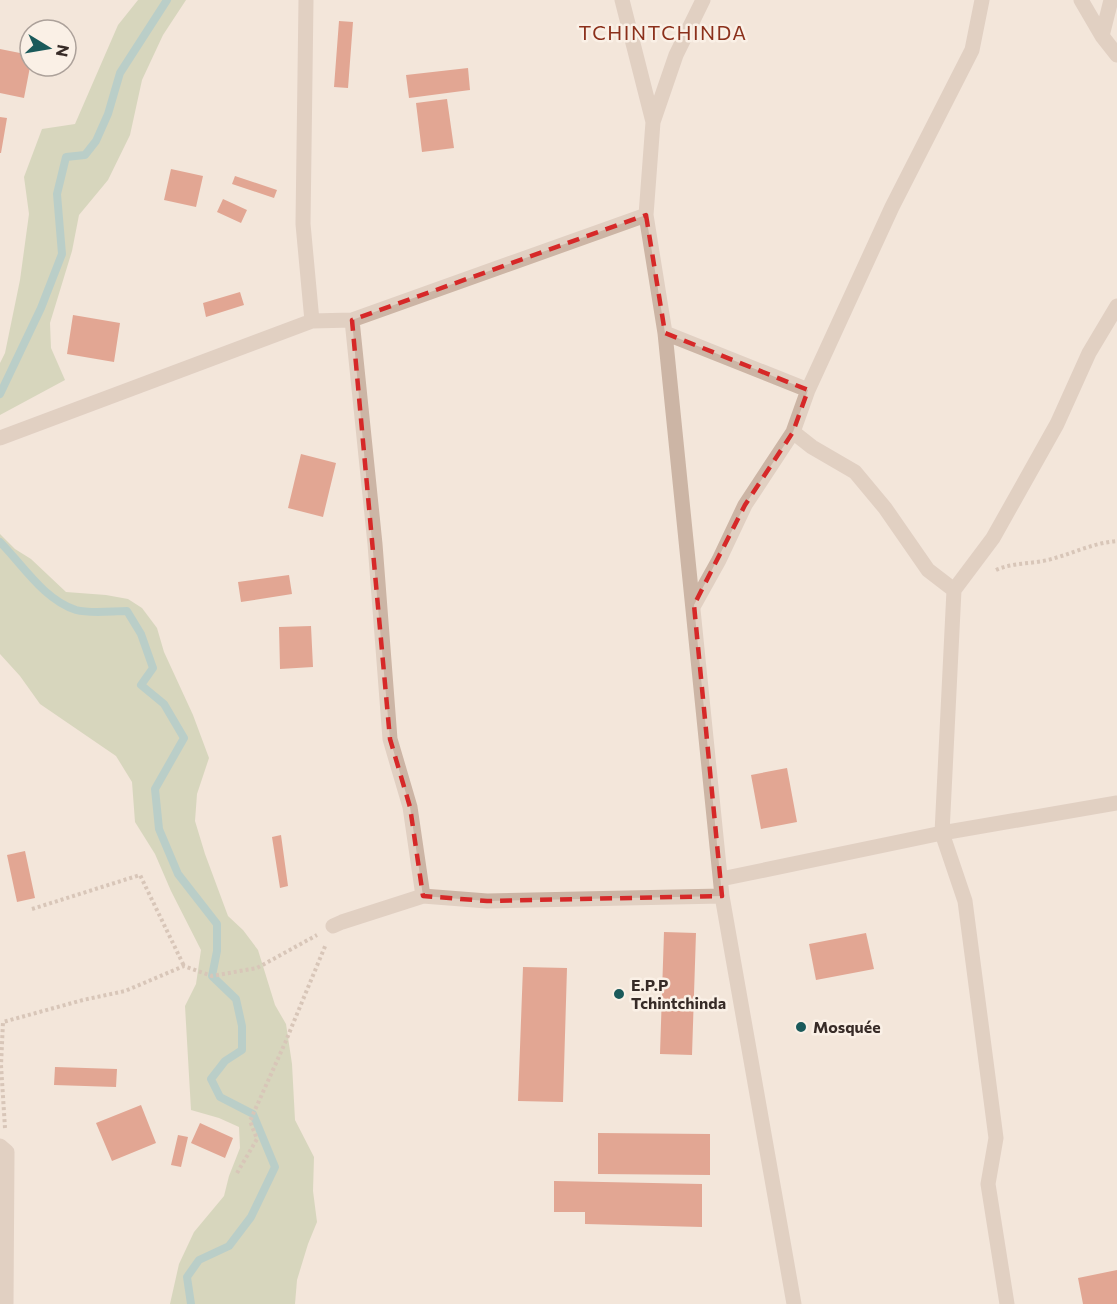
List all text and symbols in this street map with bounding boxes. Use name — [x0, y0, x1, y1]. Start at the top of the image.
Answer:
north arrow — [18, 18, 78, 78]
district label: TCHINTCHINDA — [578, 20, 748, 44]
text: N — [53, 43, 74, 59]
place label: E.P.P Tchintchinda — [631, 975, 726, 1012]
marker: E.P.P Tchintchinda — [612, 987, 626, 1001]
place label: Mosquée — [813, 1017, 881, 1036]
marker: Mosquée — [794, 1020, 808, 1034]

